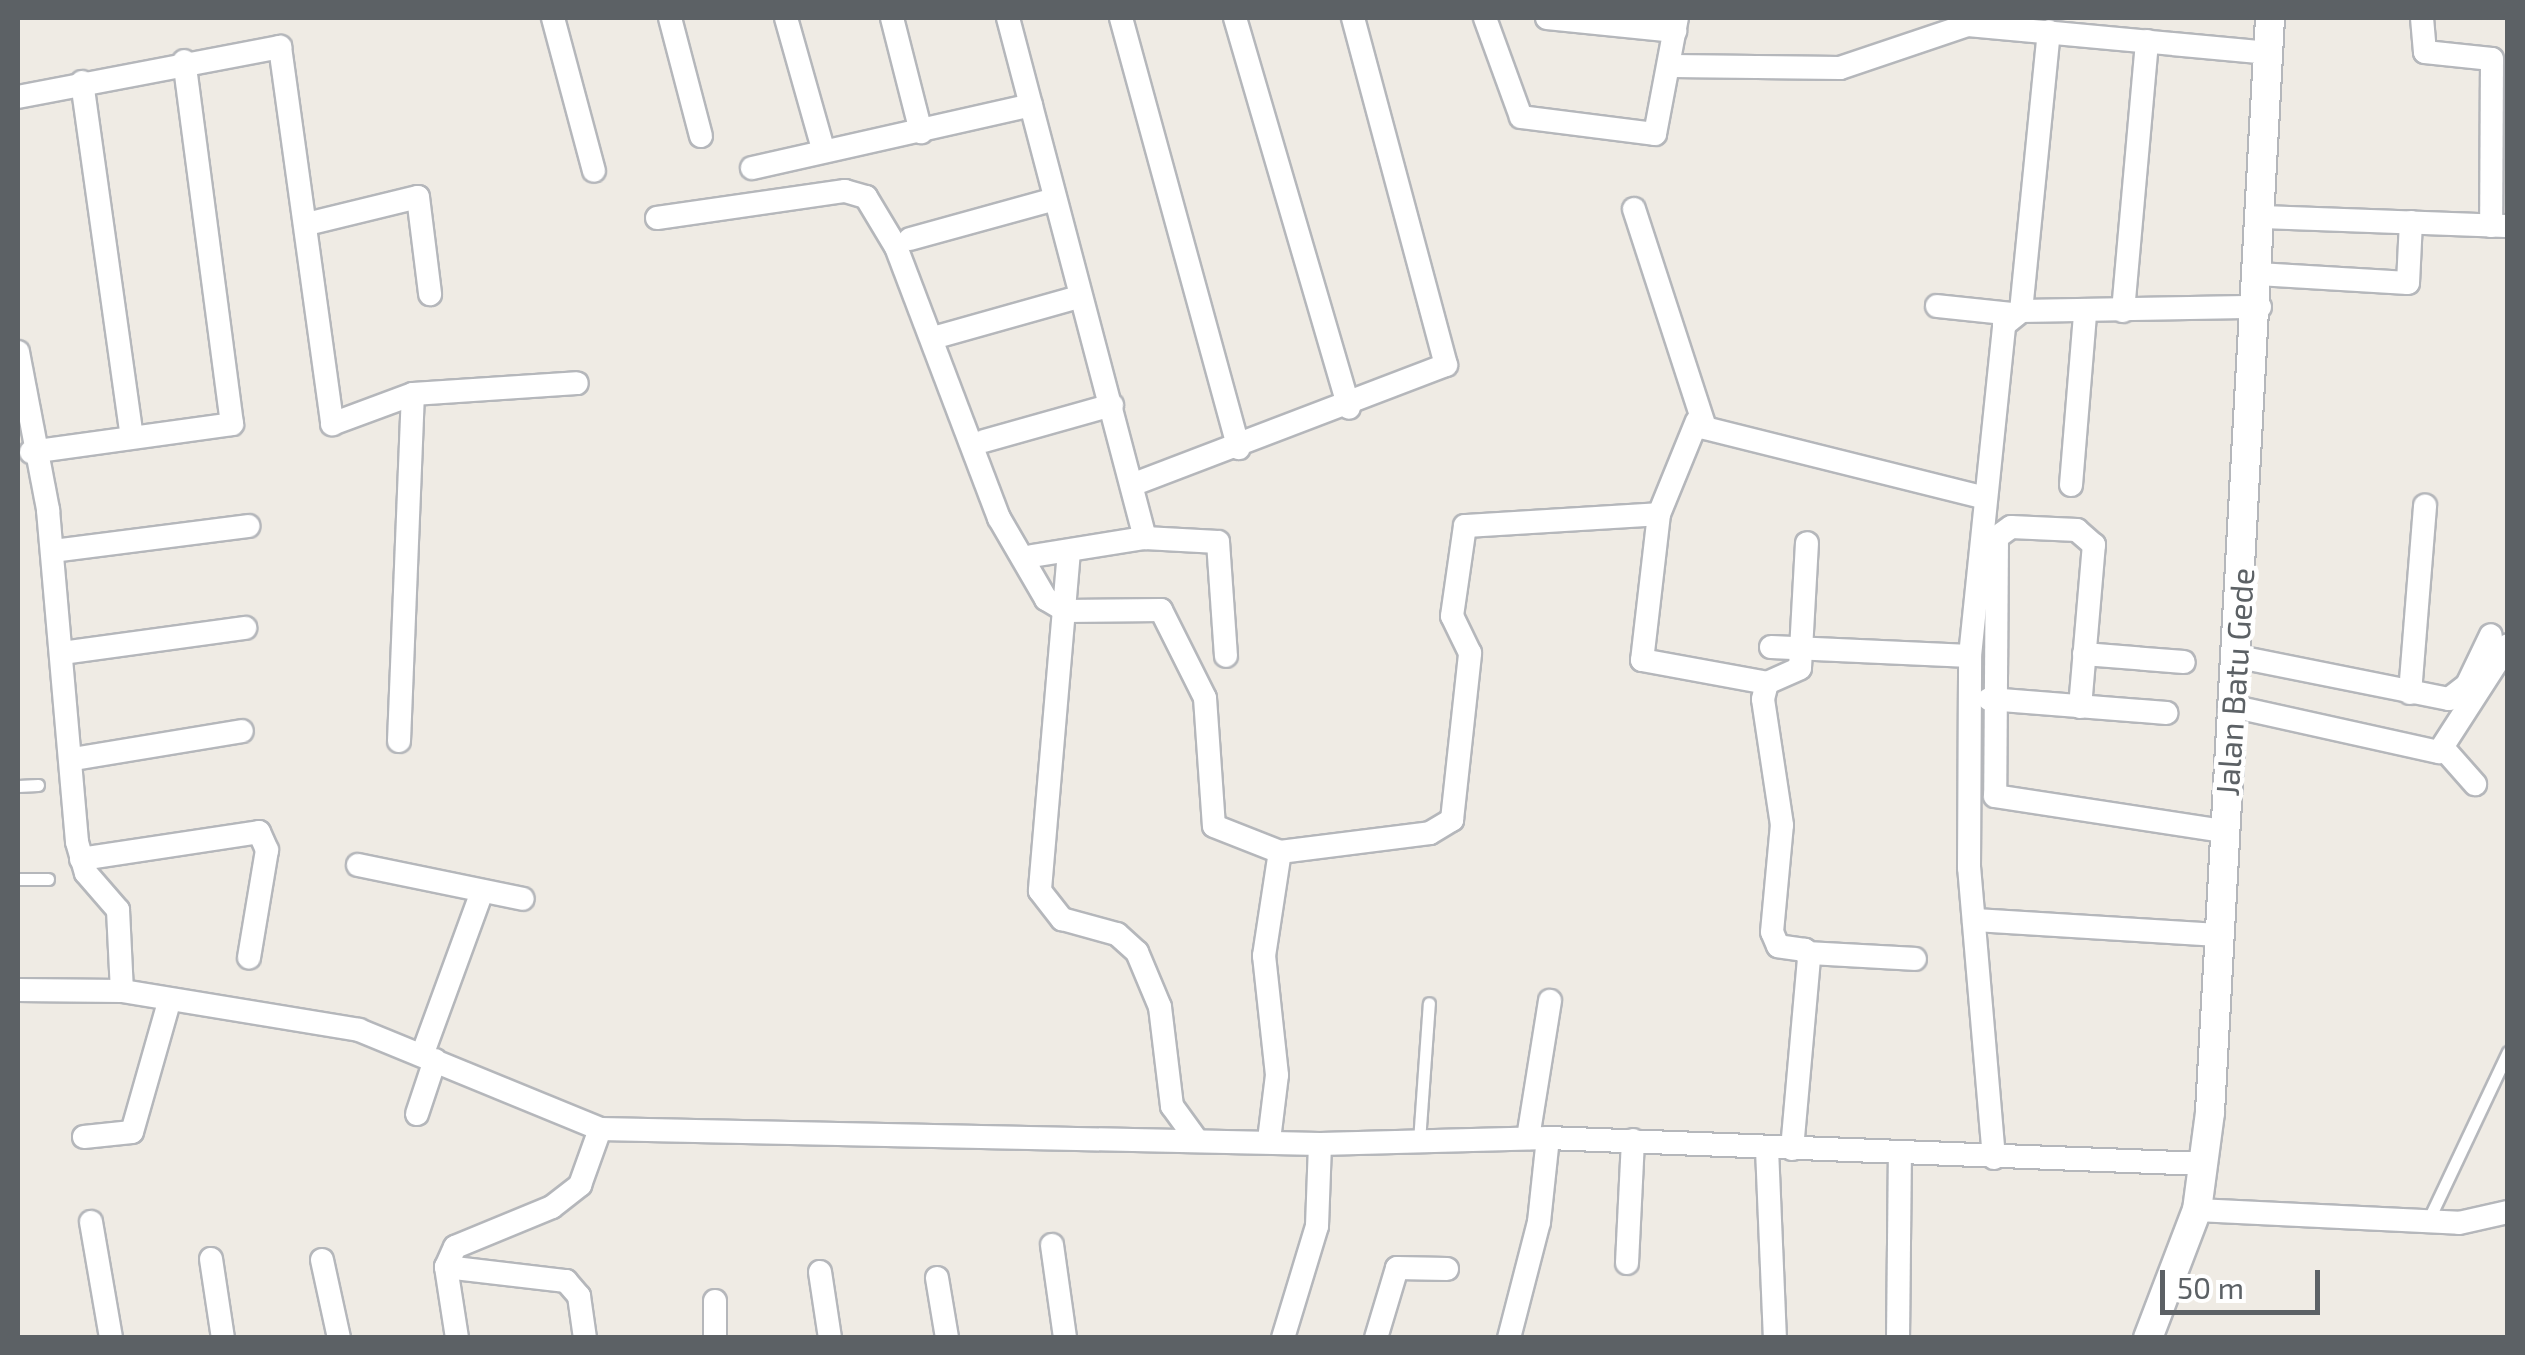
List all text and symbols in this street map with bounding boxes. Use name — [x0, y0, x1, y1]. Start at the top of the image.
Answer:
street label: Jalan Batu Gede — [2207, 566, 2261, 798]
scale bar — [2165, 1250, 2325, 1312]
text: 50 m — [2177, 1269, 2244, 1305]

